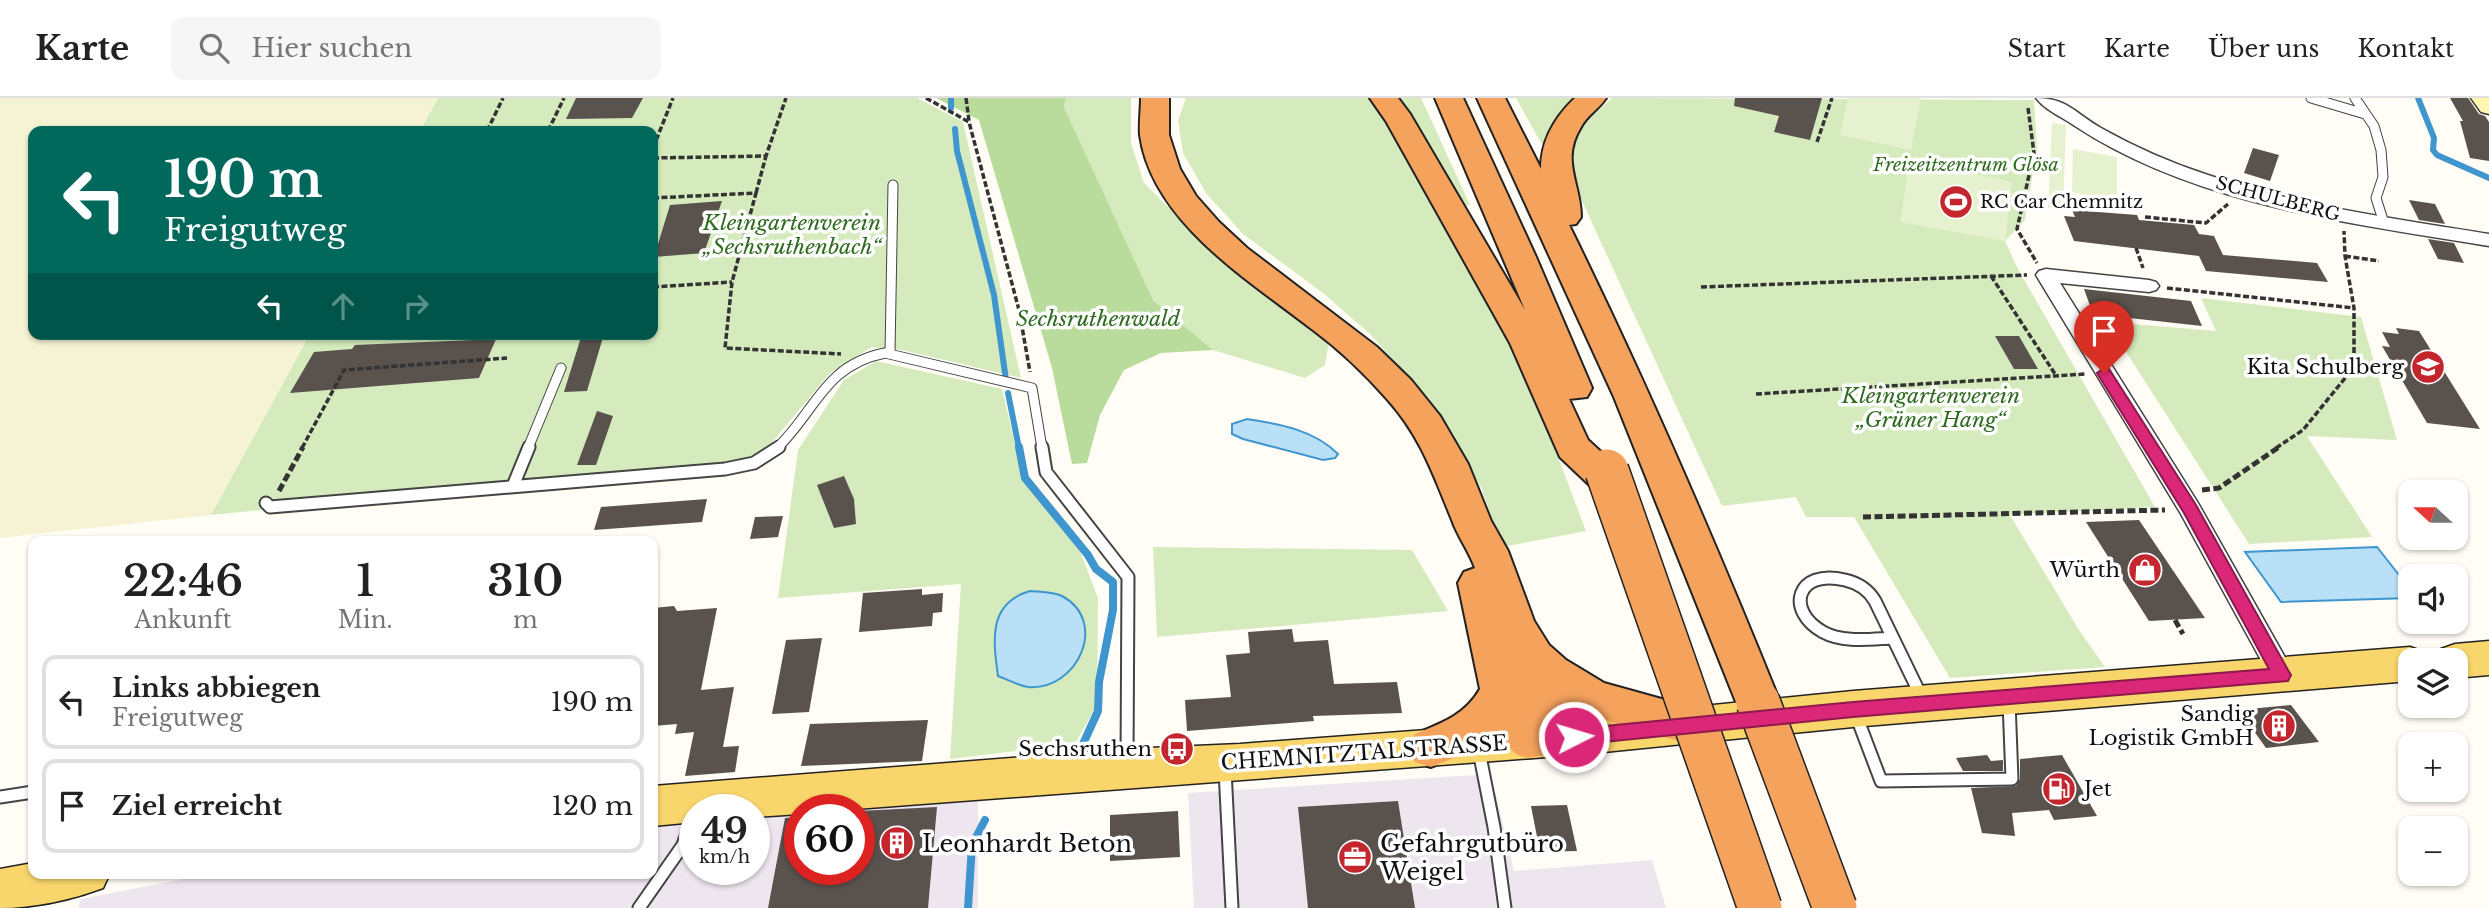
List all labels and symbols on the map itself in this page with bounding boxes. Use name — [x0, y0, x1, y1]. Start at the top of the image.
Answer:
park label: Freizeitzentrum Glösa — [1872, 154, 2059, 176]
street label: SCHULBERG — [2213, 172, 2343, 226]
sports icon: RC Car Chemnitz — [1937, 183, 1975, 221]
place label: RC Car Chemnitz — [1980, 191, 2143, 213]
park label: Kleingartenverein „Sechsruthenbach“ — [701, 210, 883, 260]
pin — [2074, 301, 2134, 373]
park label: Sechsruthenwald — [1016, 306, 1181, 332]
school or university icon: Kita Schulberg — [2409, 348, 2447, 386]
place label: Kita Schulberg — [2247, 354, 2404, 380]
park label: Kleingartenverein „Grüner Hang“ — [1841, 383, 2020, 433]
north arrow — [2398, 480, 2468, 550]
shop icon: Würth — [2126, 551, 2164, 589]
place label: Würth — [2049, 557, 2120, 583]
position arrow — [1537, 700, 1611, 774]
place label: Sandig Logistik GmbH — [2089, 701, 2254, 751]
building icon: Sandig Logistik GmbH — [2260, 707, 2298, 745]
bus stop icon: Sechsruthen — [1158, 730, 1196, 768]
street label: CHEMNITZTALSTRASSE — [1220, 730, 1508, 776]
place label: Sechsruthen — [1018, 736, 1152, 762]
fuel station icon: Jet — [2040, 770, 2078, 808]
place label: Jet — [2081, 776, 2112, 802]
speed limit sign: 60 — [784, 794, 875, 885]
building icon: Leonhardt Beton — [878, 824, 916, 862]
place label: Leonhardt Beton — [922, 829, 1132, 858]
place label: Gefahrgutbüro Weigel — [1379, 829, 1564, 886]
office icon: Gefahrgutbüro Weigel — [1336, 838, 1374, 876]

